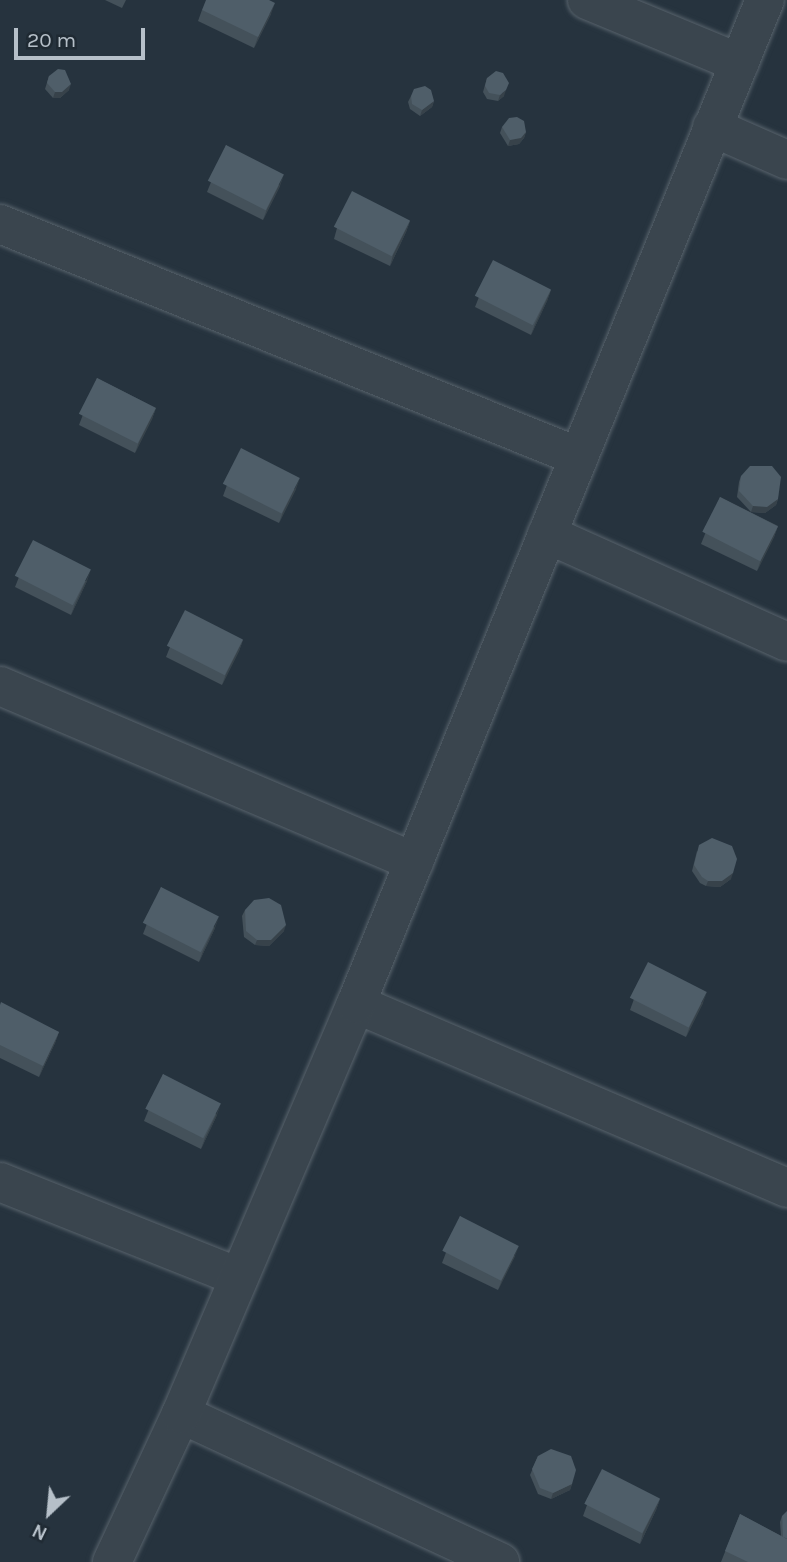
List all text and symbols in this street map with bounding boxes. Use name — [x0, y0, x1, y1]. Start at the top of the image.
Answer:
scale bar — [18, 14, 149, 58]
text: 20 m — [27, 28, 76, 52]
north arrow — [14, 1478, 84, 1548]
text: N — [29, 1519, 51, 1545]

